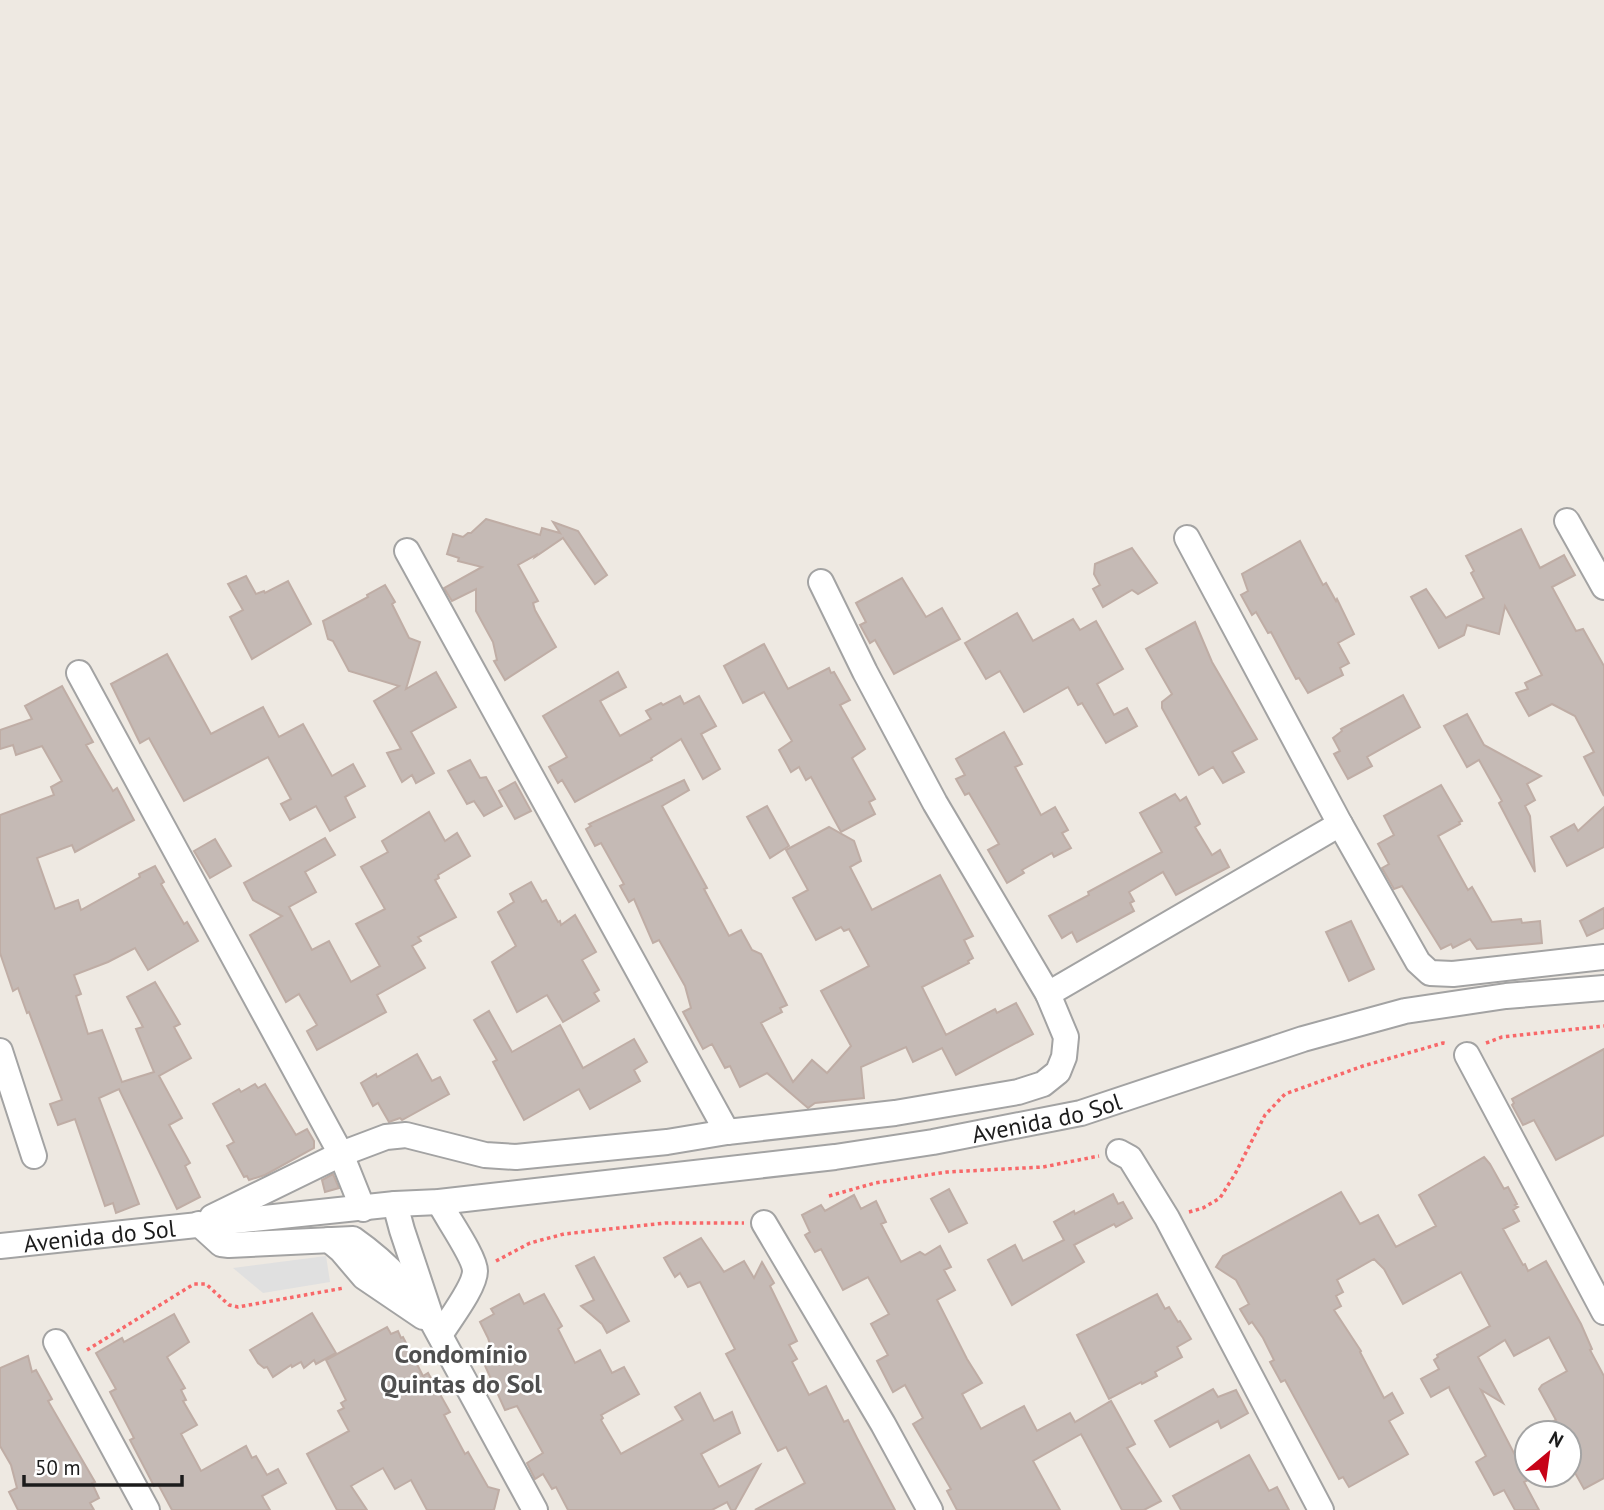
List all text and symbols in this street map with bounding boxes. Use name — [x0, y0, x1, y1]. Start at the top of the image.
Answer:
street label: Avenida do Sol — [969, 1085, 1125, 1150]
street label: Avenida do Sol — [22, 1212, 177, 1259]
district label: Condomínio Quintas do Sol — [380, 1337, 542, 1400]
north arrow — [1513, 1419, 1583, 1489]
text: N — [1545, 1426, 1568, 1453]
scale bar — [24, 1444, 182, 1488]
text: 50 m — [35, 1454, 81, 1481]

